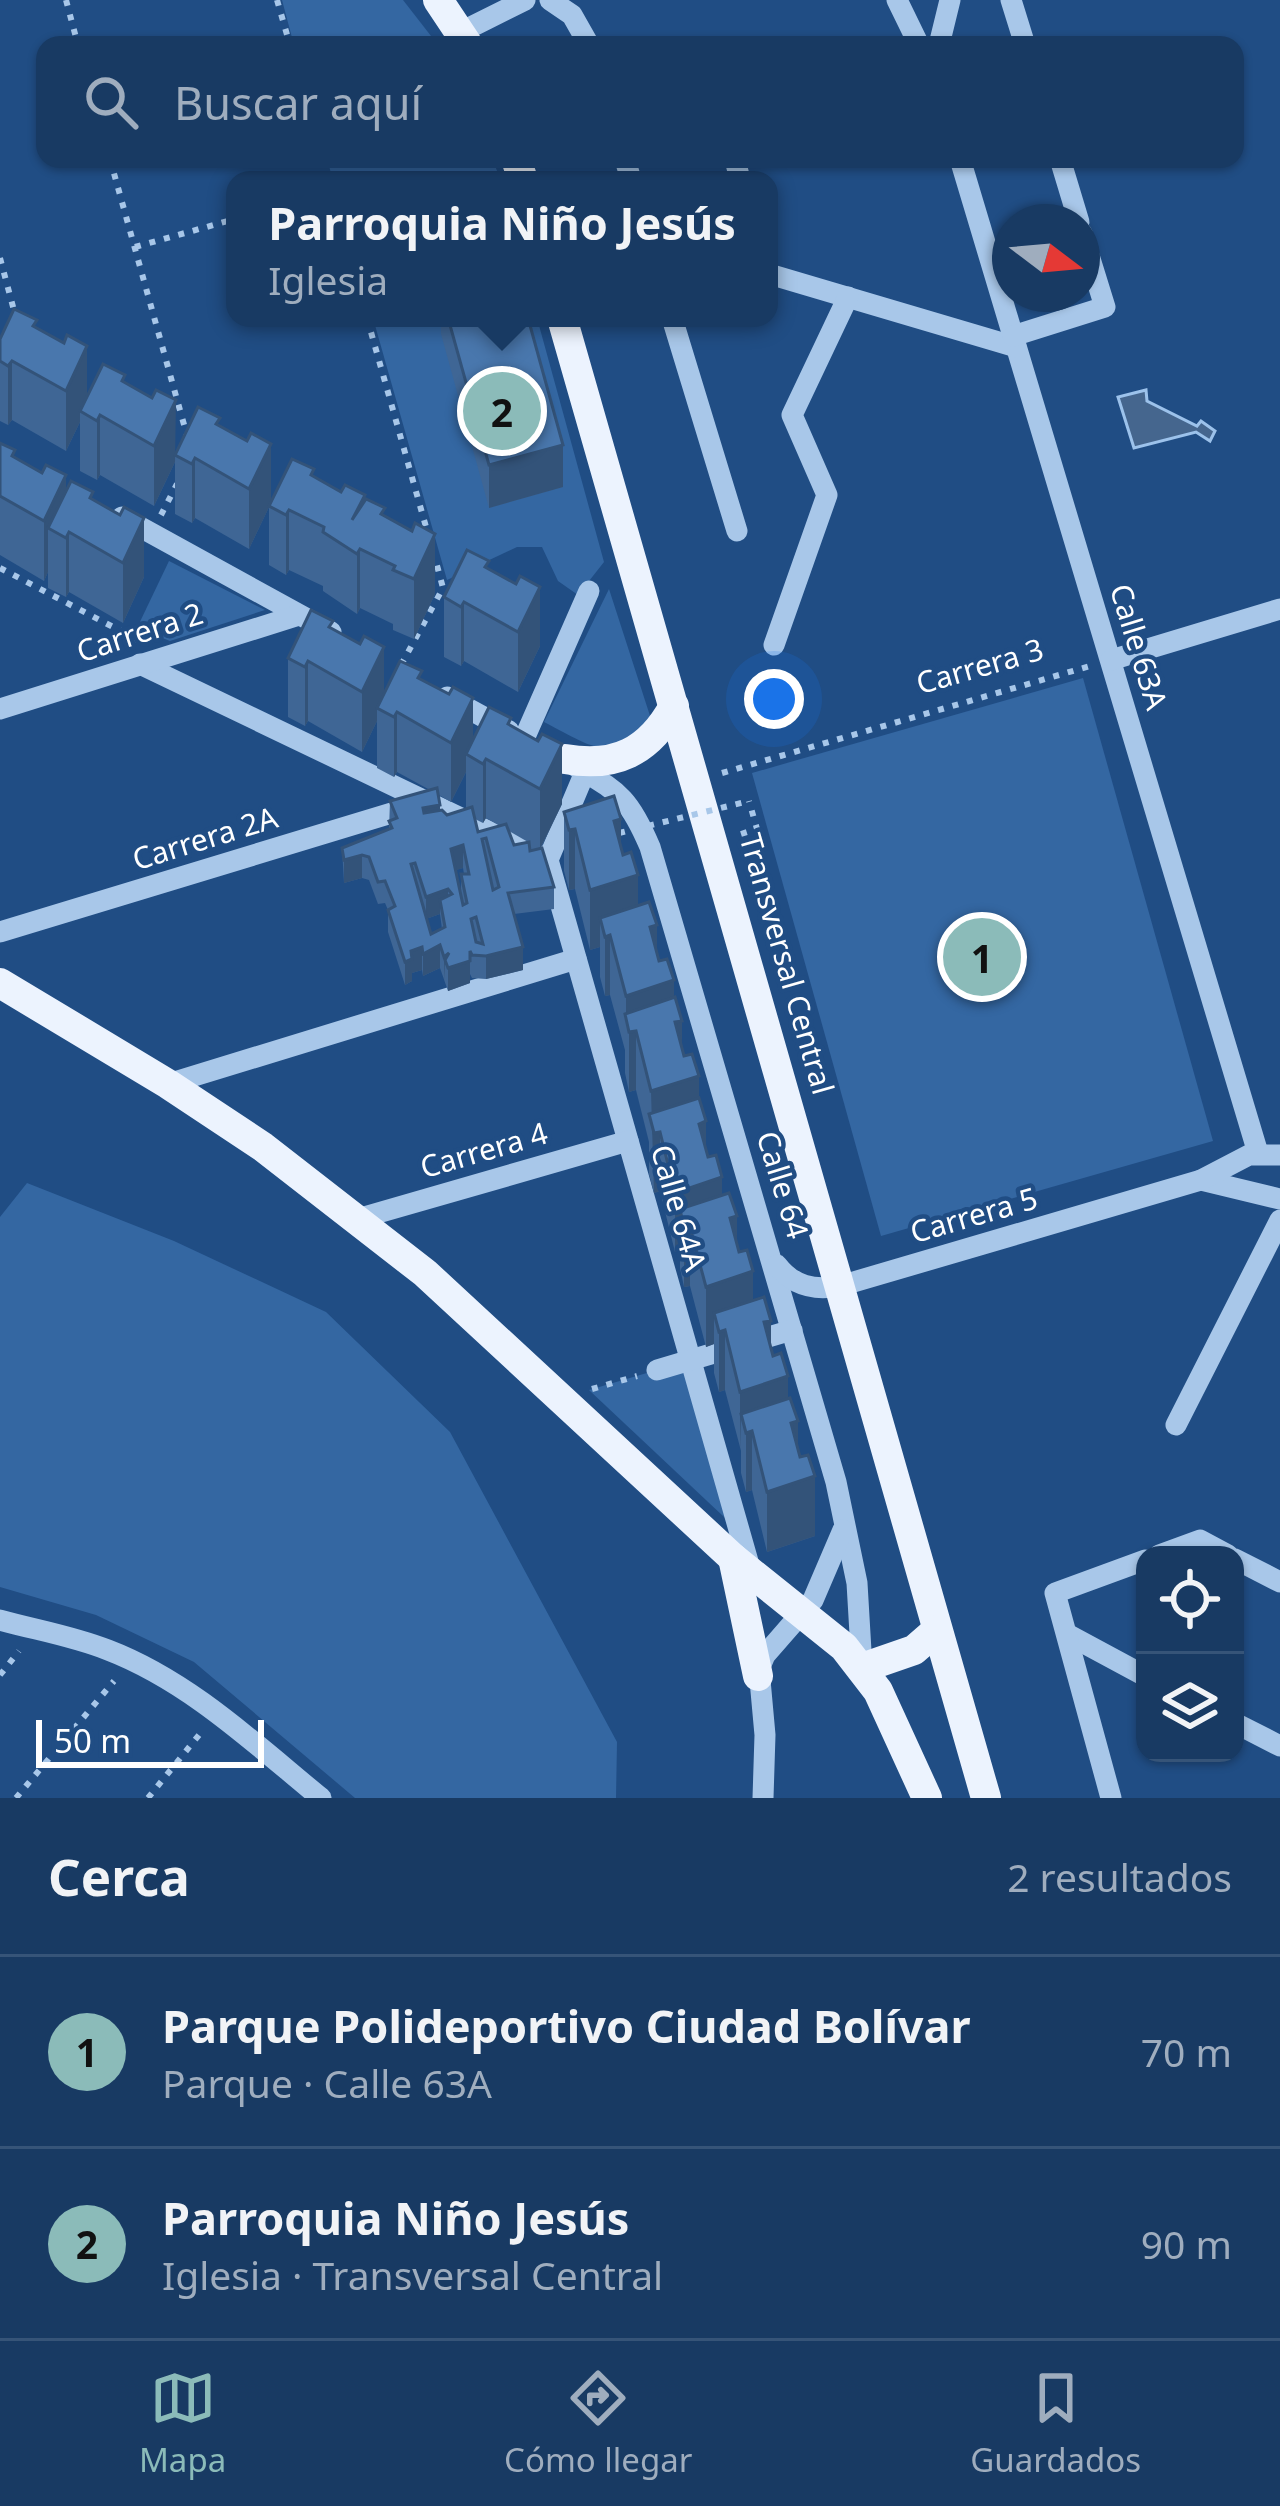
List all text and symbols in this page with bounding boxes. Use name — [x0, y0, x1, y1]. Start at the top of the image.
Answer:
search box — [36, 36, 1244, 168]
icon: search — [78, 69, 144, 135]
text: Buscar aquí — [174, 72, 422, 133]
popup — [226, 171, 778, 327]
text: Parroquia Niño Jesús — [268, 192, 736, 253]
north arrow — [992, 204, 1100, 312]
text: Iglesia — [268, 253, 388, 306]
pin: 2 — [463, 366, 541, 456]
street label: Calle 63A — [1101, 579, 1178, 715]
street label: Carrera 2 — [71, 592, 208, 671]
street label: Carrera 3 — [911, 628, 1048, 703]
your location — [744, 669, 804, 729]
street label: Carrera 2A — [127, 796, 283, 879]
street label: Transversal Central — [731, 828, 844, 1099]
pin: 1 — [943, 912, 1021, 1002]
street label: Carrera 4 — [415, 1112, 552, 1187]
street label: Calle 64 — [748, 1126, 819, 1243]
street label: Calle 64A — [642, 1140, 717, 1276]
street label: Carrera 5 — [905, 1177, 1042, 1252]
map controls — [1136, 1546, 1244, 1762]
button: locate — [1136, 1546, 1244, 1654]
button: layers — [1136, 1654, 1244, 1762]
scale bar — [36, 1714, 264, 1767]
text: 50 m — [54, 1718, 131, 1763]
text: Cerca — [48, 1841, 190, 1911]
text: 2 resultados — [1007, 1850, 1232, 1903]
text: Parque Polideportivo Ciudad Bolívar — [162, 1995, 971, 2056]
text: 1 — [76, 2025, 98, 2078]
text: 70 m — [1141, 2025, 1232, 2078]
text: Parque · Calle 63A — [162, 2056, 492, 2109]
text: Parroquia Niño Jesús — [162, 2187, 629, 2248]
text: 2 — [76, 2217, 98, 2270]
text: 90 m — [1141, 2217, 1232, 2270]
text: Iglesia · Transversal Central — [162, 2248, 663, 2301]
tab: Mapa — [139, 2365, 226, 2482]
tab: Cómo llegar — [504, 2365, 692, 2482]
tab: Guardados — [970, 2365, 1141, 2482]

